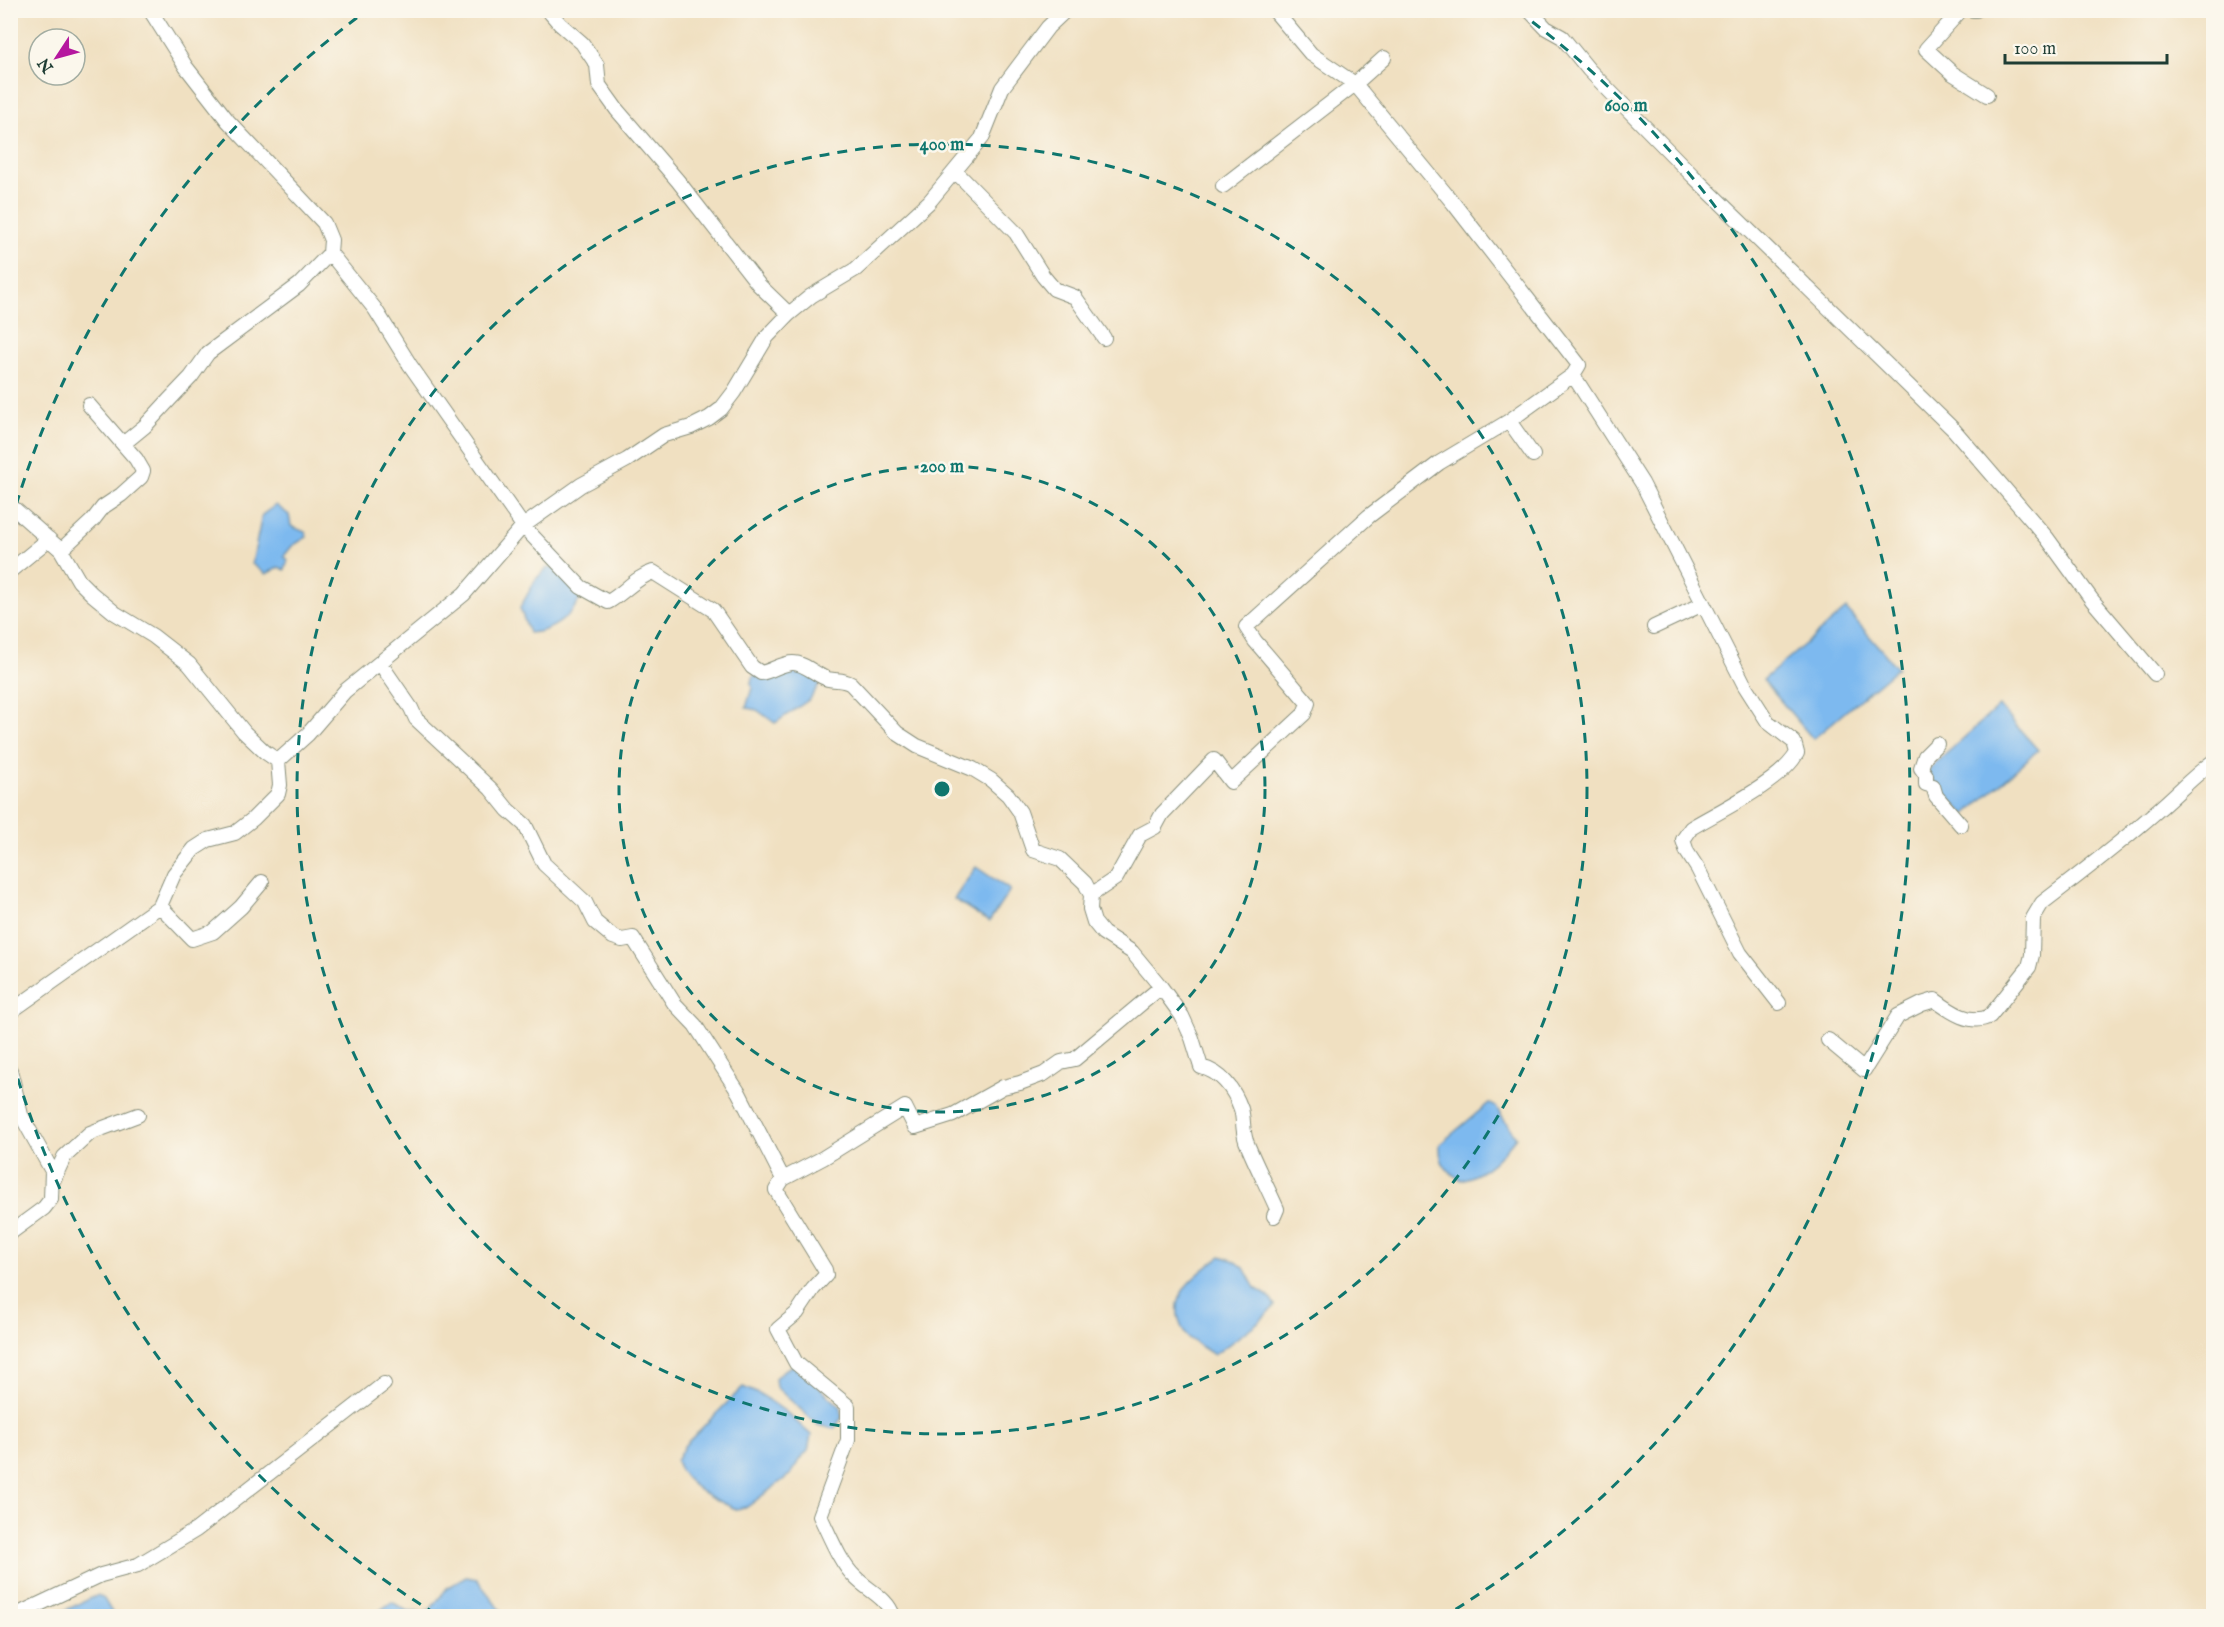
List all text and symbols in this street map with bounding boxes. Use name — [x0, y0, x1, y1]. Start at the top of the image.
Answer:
north arrow — [27, 27, 87, 87]
scale bar — [2005, 27, 2167, 65]
text: 100 m — [2014, 38, 2056, 61]
text: N — [34, 53, 59, 77]
text: 600 m — [1604, 95, 1648, 118]
text: 400 m — [920, 134, 964, 157]
text: 200 m — [920, 456, 964, 479]
centre of rings — [932, 779, 952, 799]

